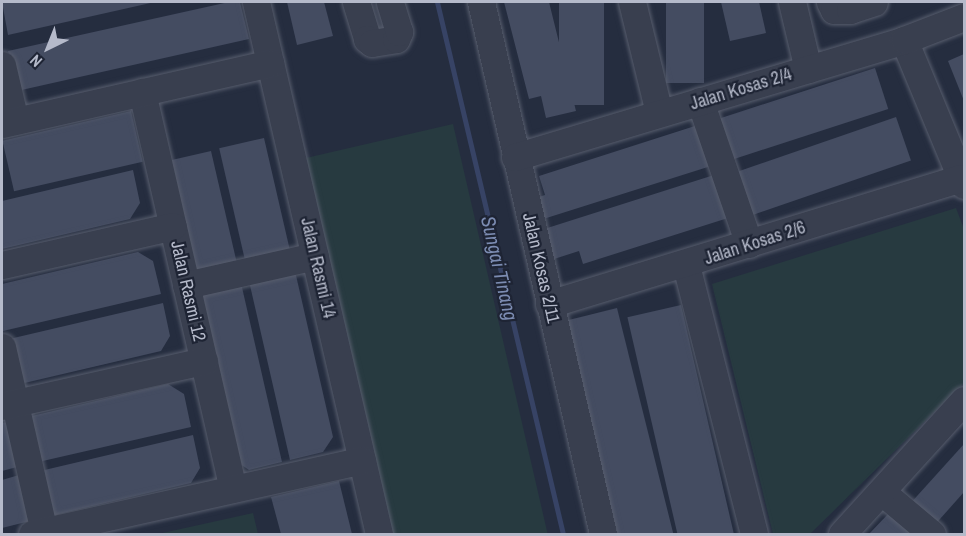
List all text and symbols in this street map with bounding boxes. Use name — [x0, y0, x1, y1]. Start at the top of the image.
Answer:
north arrow — [18, 18, 78, 78]
text: N — [25, 50, 47, 72]
street label: Jalan Kosas 2/4 — [688, 63, 794, 115]
street label: Jalan Kosas 2/11 — [518, 211, 564, 325]
water label: Sungai Tinang — [476, 213, 524, 323]
street label: Jalan Rasmi 14 — [296, 216, 340, 320]
street label: Jalan Kosas 2/6 — [702, 217, 808, 269]
street label: Jalan Rasmi 12 — [166, 239, 210, 343]

